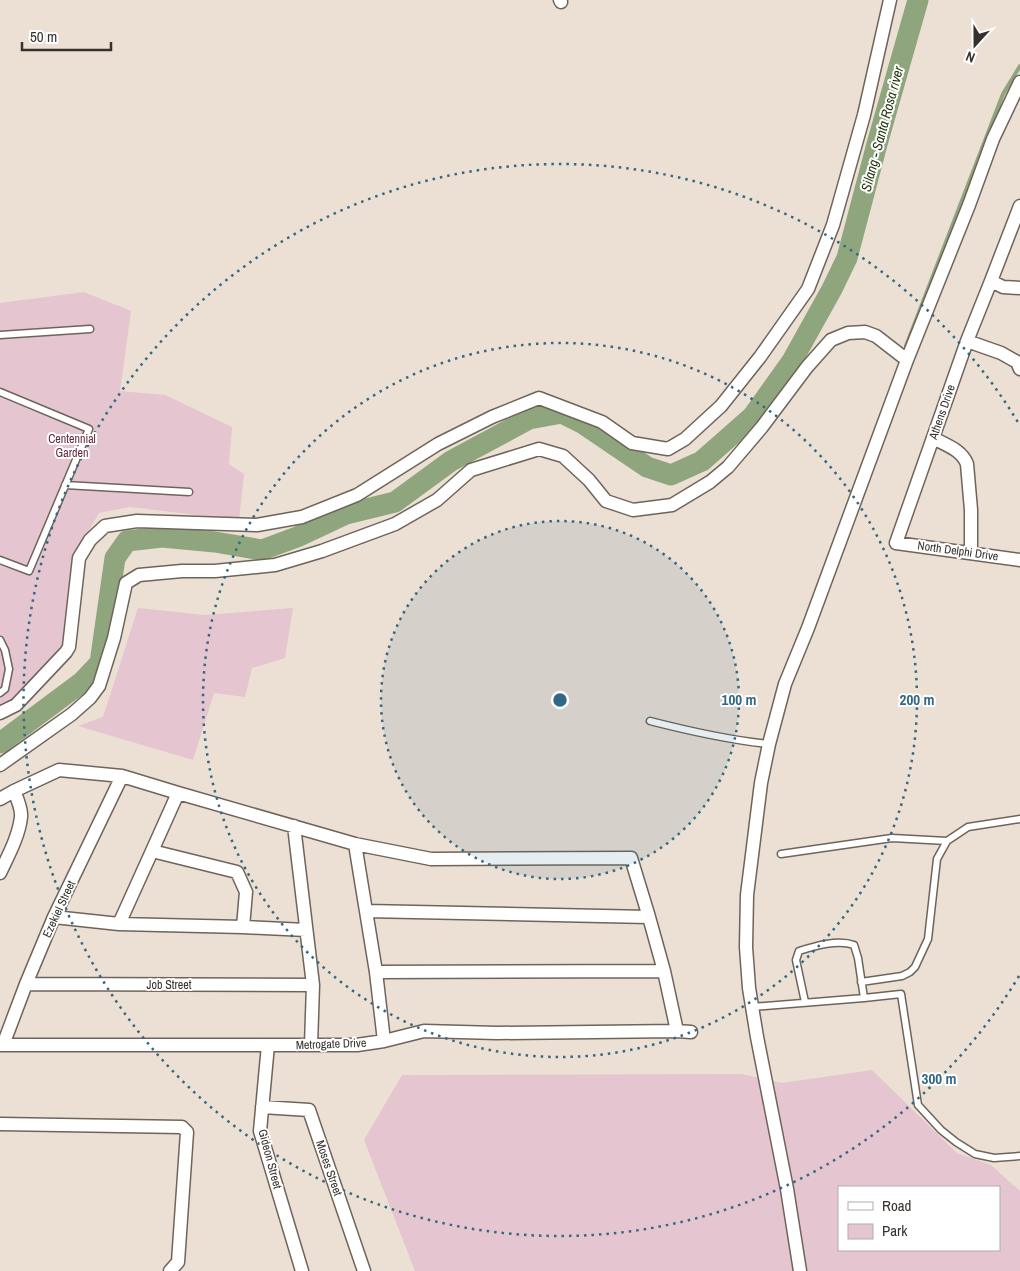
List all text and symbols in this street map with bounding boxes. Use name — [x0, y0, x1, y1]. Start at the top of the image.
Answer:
scale bar — [22, 20, 111, 52]
north arrow — [950, 20, 1000, 70]
text: 50 m — [30, 26, 57, 47]
text: N — [963, 47, 977, 67]
water label: Silang - Santa Rosa river — [857, 63, 908, 194]
street label: Athens Drive — [925, 382, 959, 442]
park label: Centennial Garden — [48, 431, 96, 461]
street label: North Delphi Drive — [917, 537, 999, 565]
text: 100 m — [722, 689, 756, 710]
text: 200 m — [900, 689, 934, 710]
centre of rings — [551, 691, 569, 709]
street label: Ezekiel Street — [39, 878, 79, 940]
street label: Job Street — [147, 977, 192, 993]
street label: Metrogate Drive — [295, 1035, 367, 1053]
text: 300 m — [922, 1068, 956, 1089]
street label: Gideon Street — [254, 1127, 286, 1191]
street label: Moses Street — [312, 1138, 346, 1198]
legend — [838, 1186, 1000, 1251]
text: Road — [882, 1195, 911, 1216]
text: Park — [882, 1220, 908, 1241]

